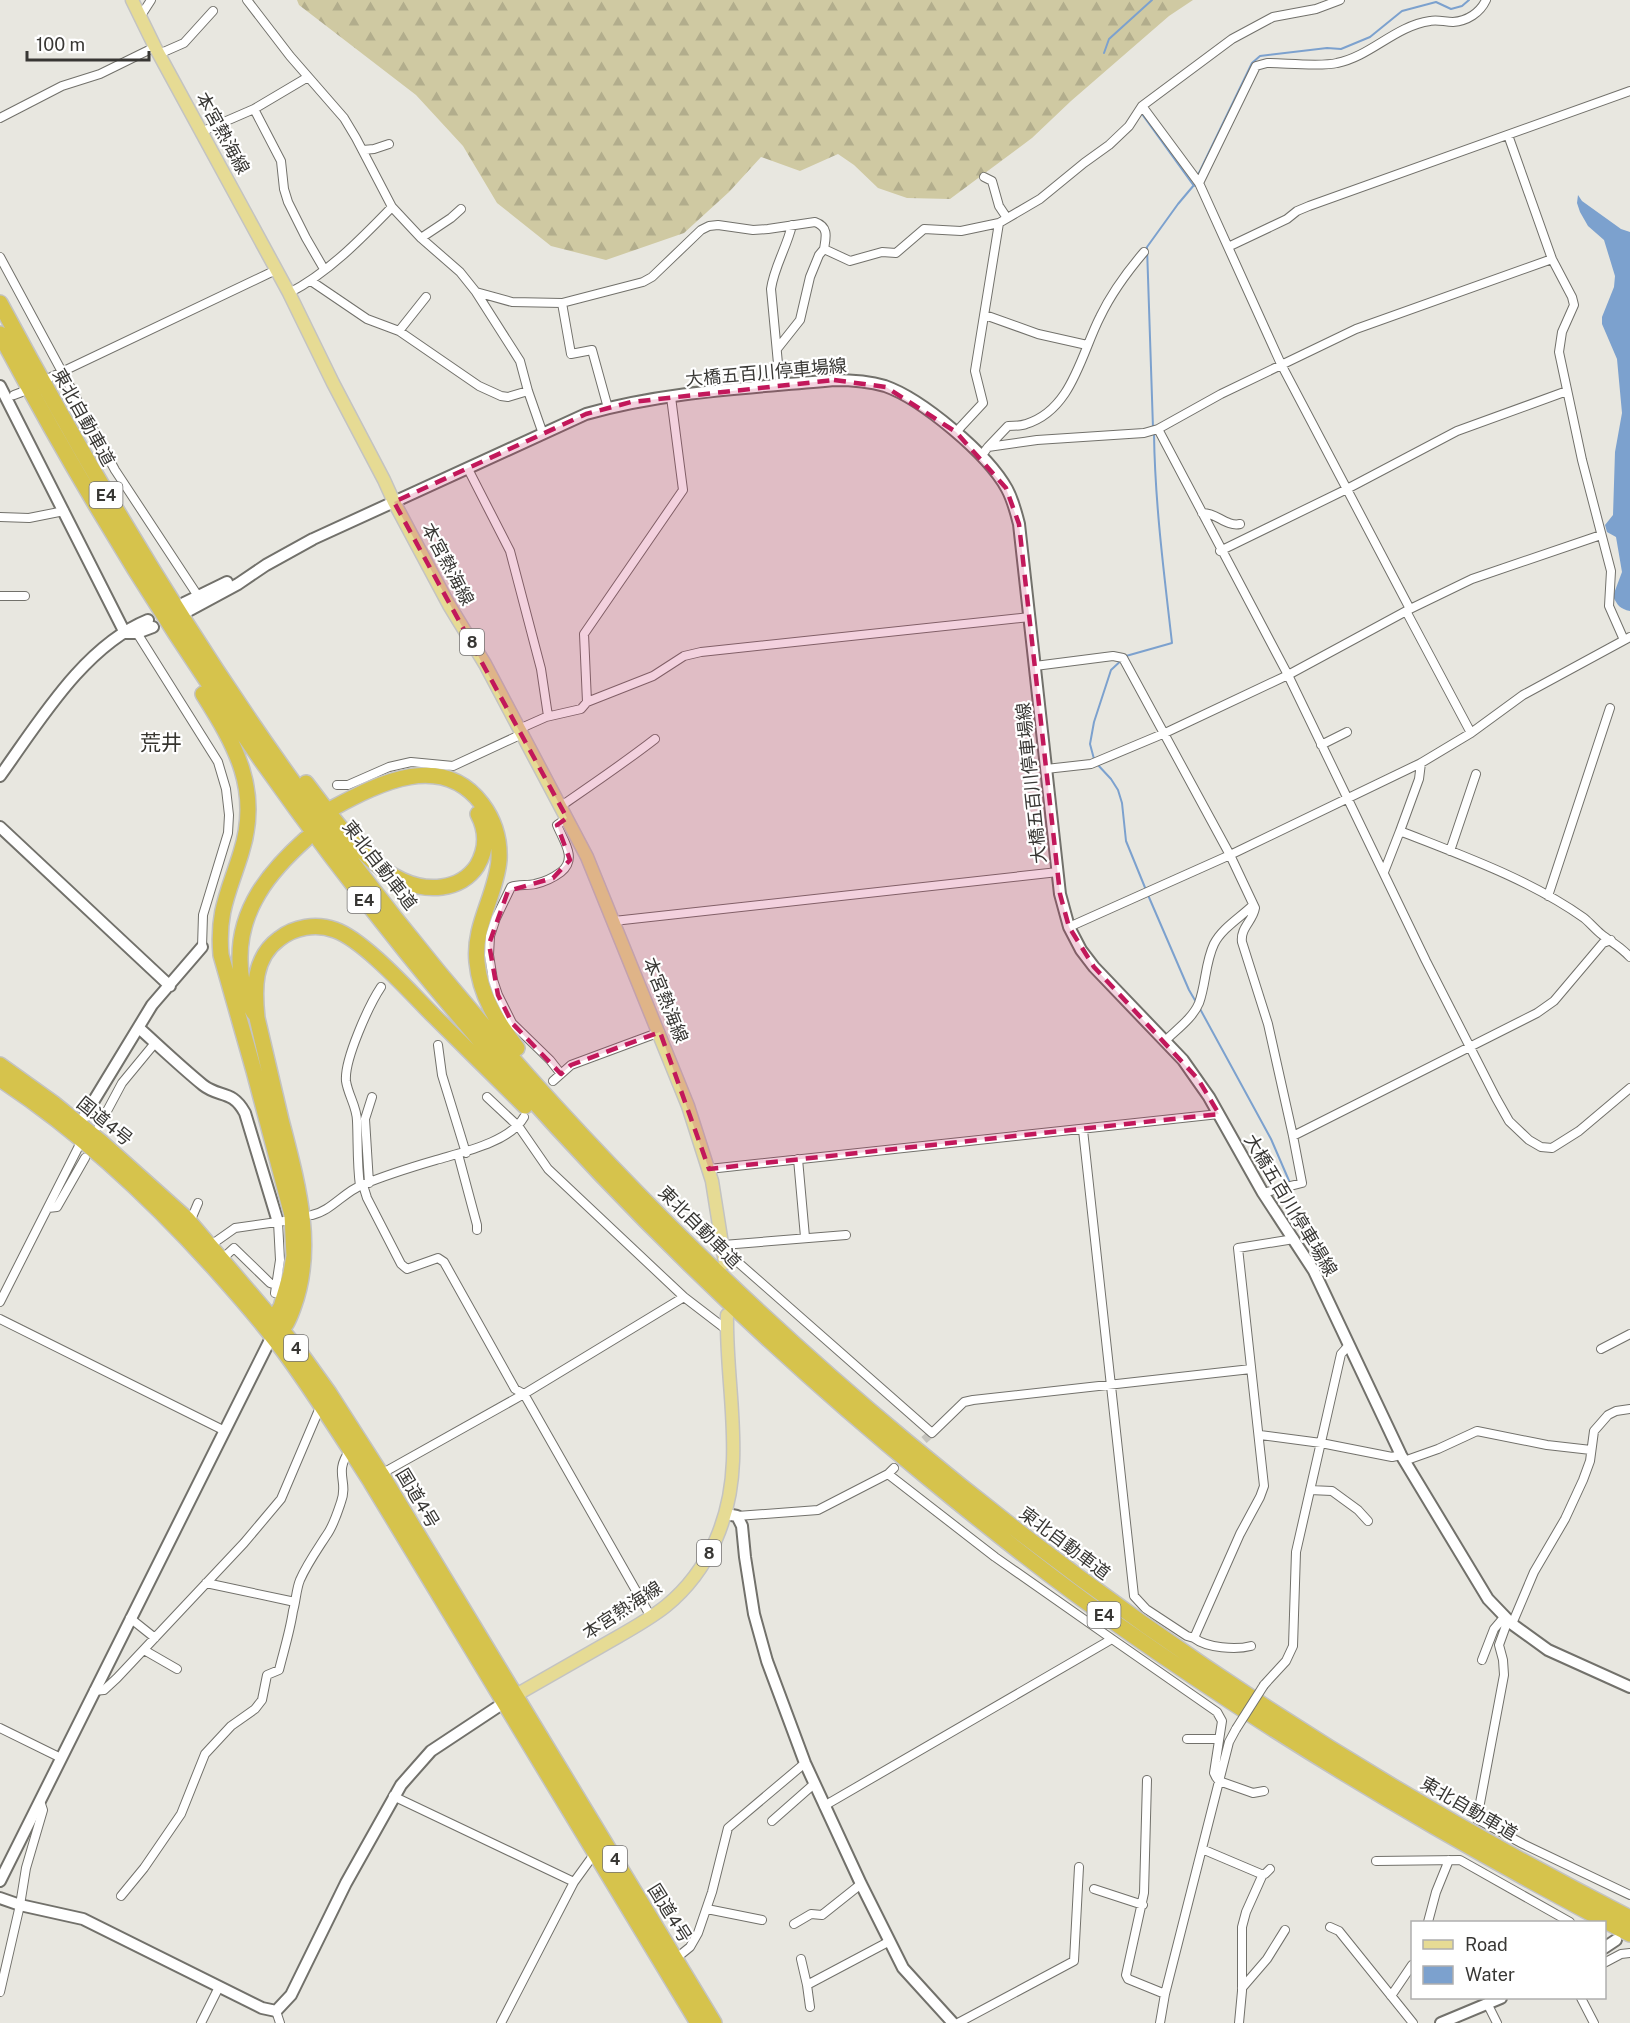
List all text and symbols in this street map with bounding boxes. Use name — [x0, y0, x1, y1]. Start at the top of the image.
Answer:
scale bar — [27, 24, 148, 62]
text: 100 m — [36, 34, 85, 55]
street label: 本宮熱海線 — [192, 89, 254, 177]
street label: 大橋五百川停車場線 — [684, 354, 848, 390]
street label: 東北自動車道 — [49, 365, 119, 469]
road number: E4 — [90, 482, 122, 508]
street label: 本宮熱海線 — [418, 519, 478, 609]
road number: 8 — [460, 629, 484, 655]
street label: 大橋五百川停車場線 — [1012, 701, 1050, 865]
district label: 荒井 — [140, 730, 182, 755]
street label: 東北自動車道 — [338, 816, 422, 914]
road number: E4 — [348, 887, 380, 913]
street label: 本宮熱海線 — [639, 954, 693, 1046]
street label: 国道4号 — [73, 1092, 137, 1150]
street label: 大橋五百川停車場線 — [1240, 1130, 1342, 1280]
street label: 東北自動車道 — [654, 1181, 746, 1273]
road number: 4 — [284, 1335, 308, 1361]
street label: 国道4号 — [392, 1465, 444, 1531]
street label: 東北自動車道 — [1016, 1502, 1114, 1584]
road number: 8 — [697, 1540, 721, 1566]
street label: 本宮熱海線 — [579, 1577, 665, 1643]
road number: E4 — [1088, 1602, 1120, 1628]
street label: 東北自動車道 — [1417, 1772, 1521, 1844]
road number: 4 — [603, 1846, 627, 1872]
street label: 国道4号 — [644, 1880, 696, 1946]
legend — [1411, 1921, 1606, 1999]
text: Road — [1465, 1934, 1508, 1955]
text: Water — [1465, 1964, 1515, 1985]

